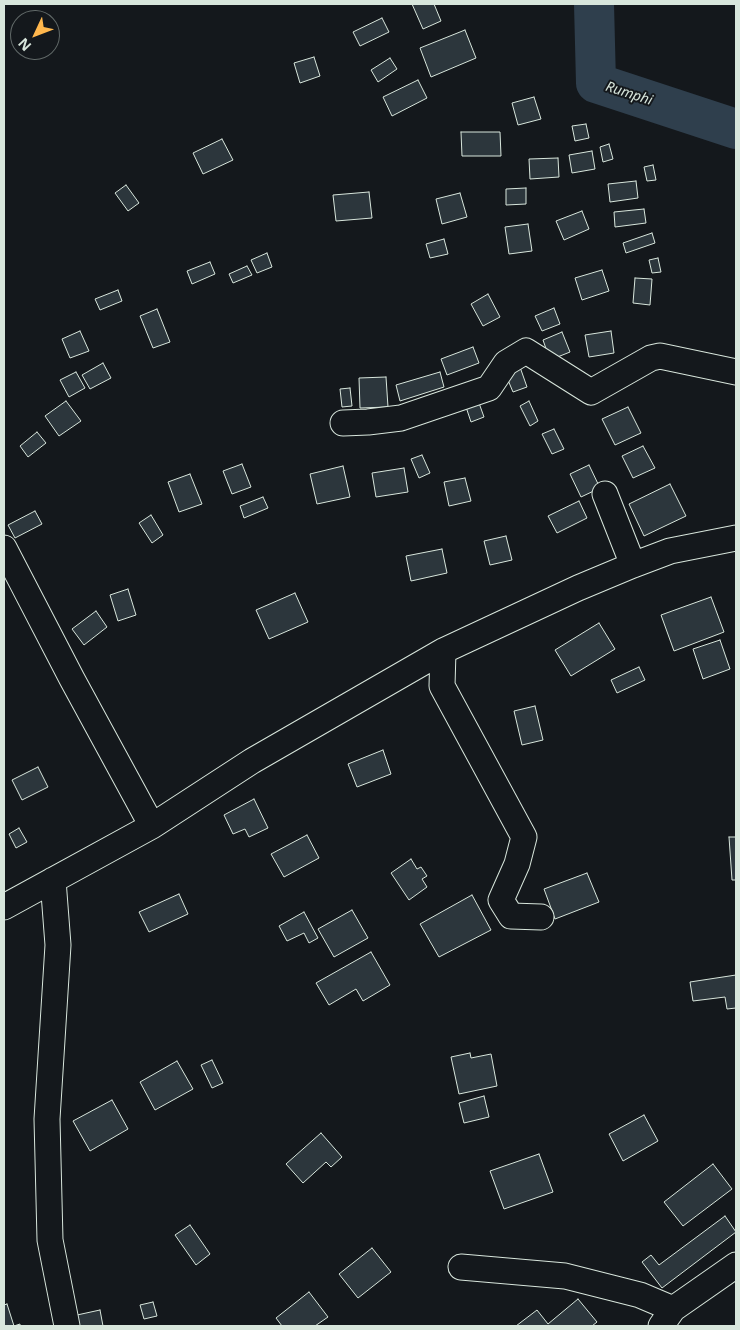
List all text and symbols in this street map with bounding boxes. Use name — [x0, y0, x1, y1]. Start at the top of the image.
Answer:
north arrow — [10, 10, 60, 60]
text: N — [14, 34, 35, 56]
water label: Rumphi — [603, 79, 655, 109]

